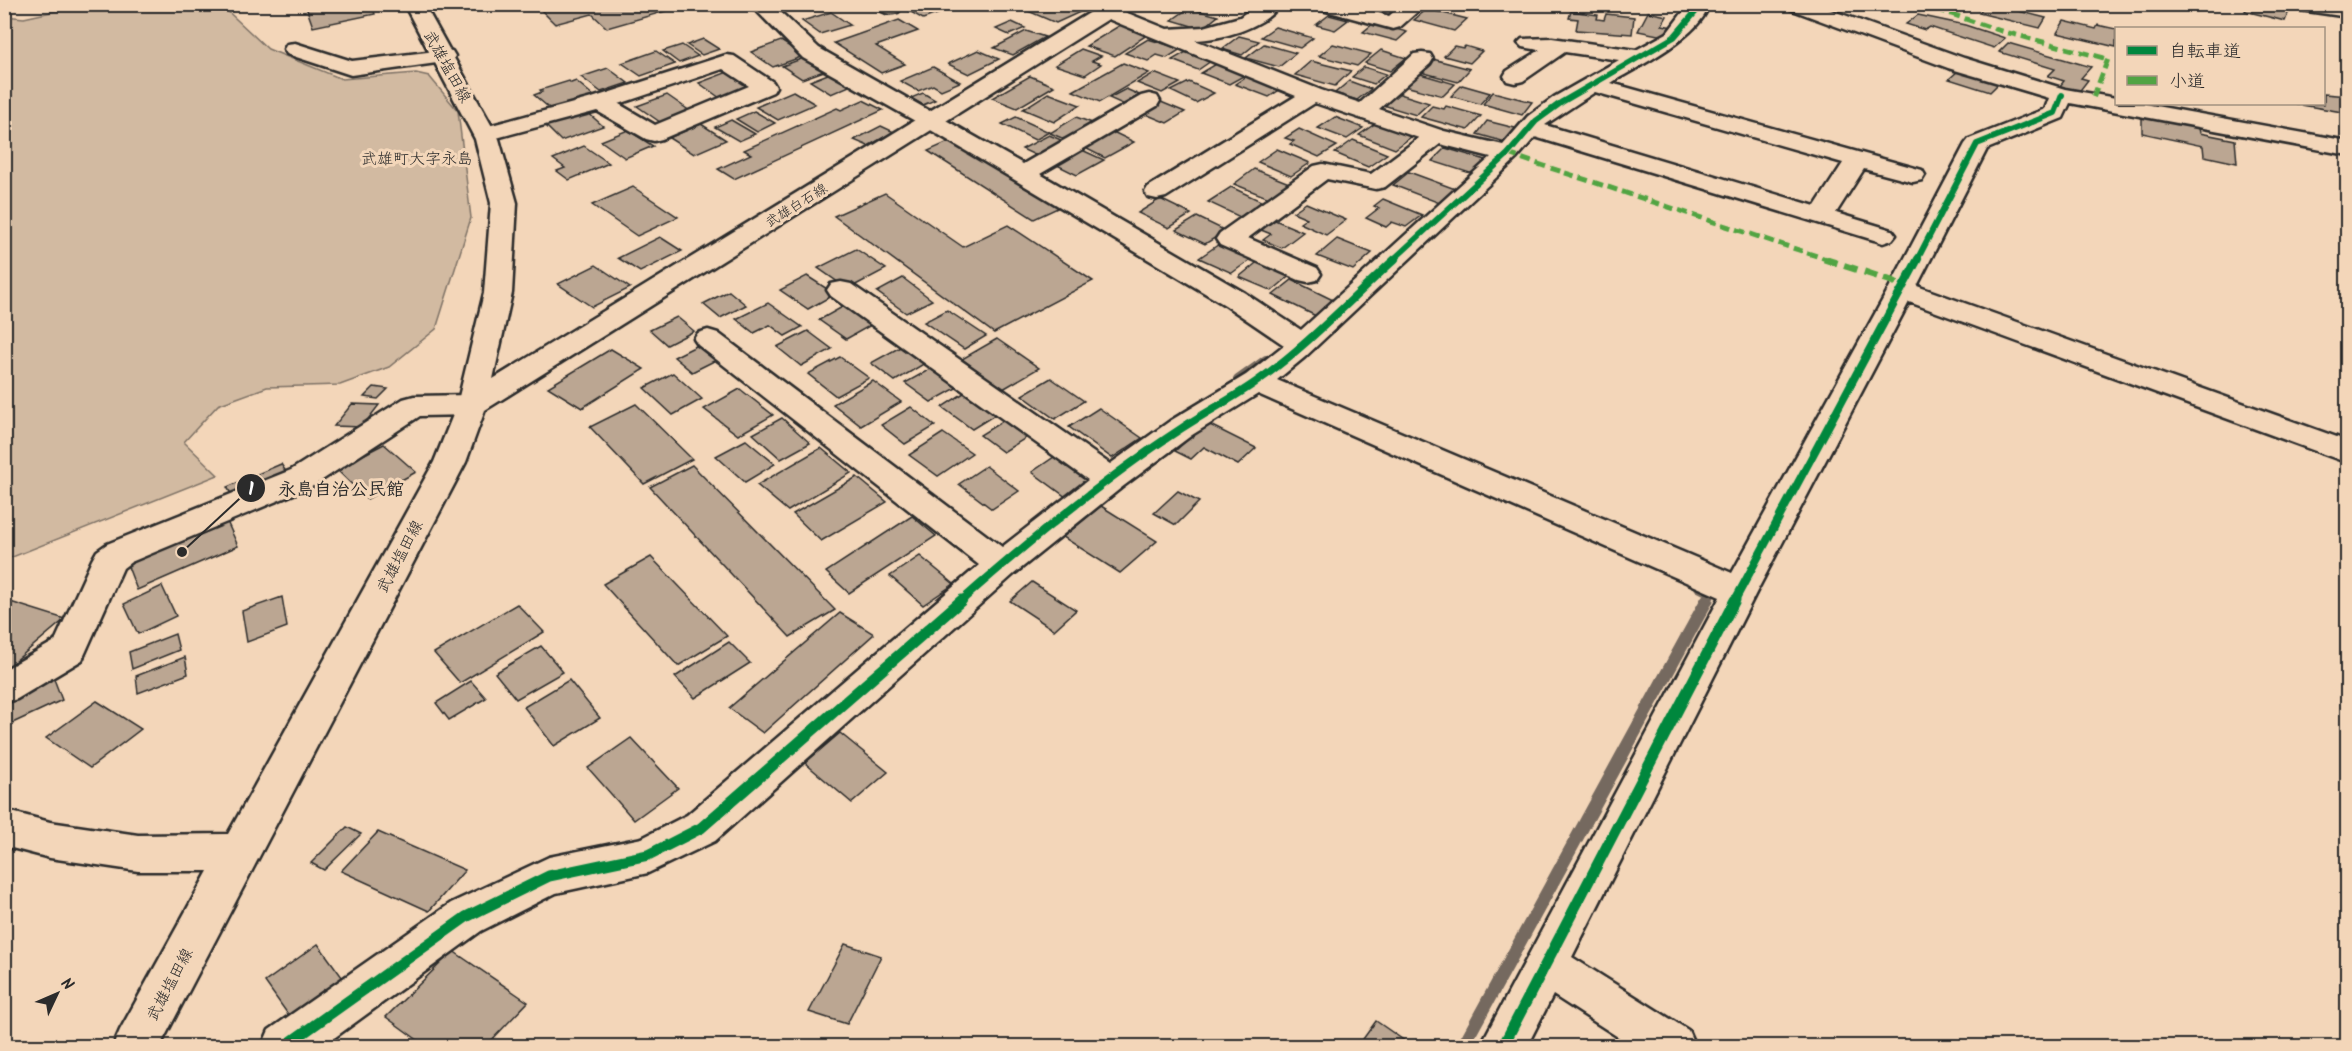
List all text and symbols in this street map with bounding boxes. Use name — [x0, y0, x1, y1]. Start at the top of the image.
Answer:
street label: 武雄塩田線 — [416, 26, 477, 108]
legend — [2115, 27, 2325, 105]
text: 自転車道 — [2169, 38, 2241, 67]
text: 小道 — [2169, 68, 2205, 97]
district label: 武雄町大字永島 — [361, 147, 473, 172]
street label: 武雄白石線 — [761, 178, 832, 234]
callout: 永島自治公民館 — [236, 470, 416, 506]
text: 1 — [248, 476, 254, 505]
text: 永島自治公民館 — [278, 476, 404, 505]
street label: 武雄塩田線 — [371, 516, 430, 598]
street label: 武雄塩田線 — [141, 944, 200, 1026]
north arrow — [27, 964, 87, 1024]
text: N — [54, 972, 79, 997]

